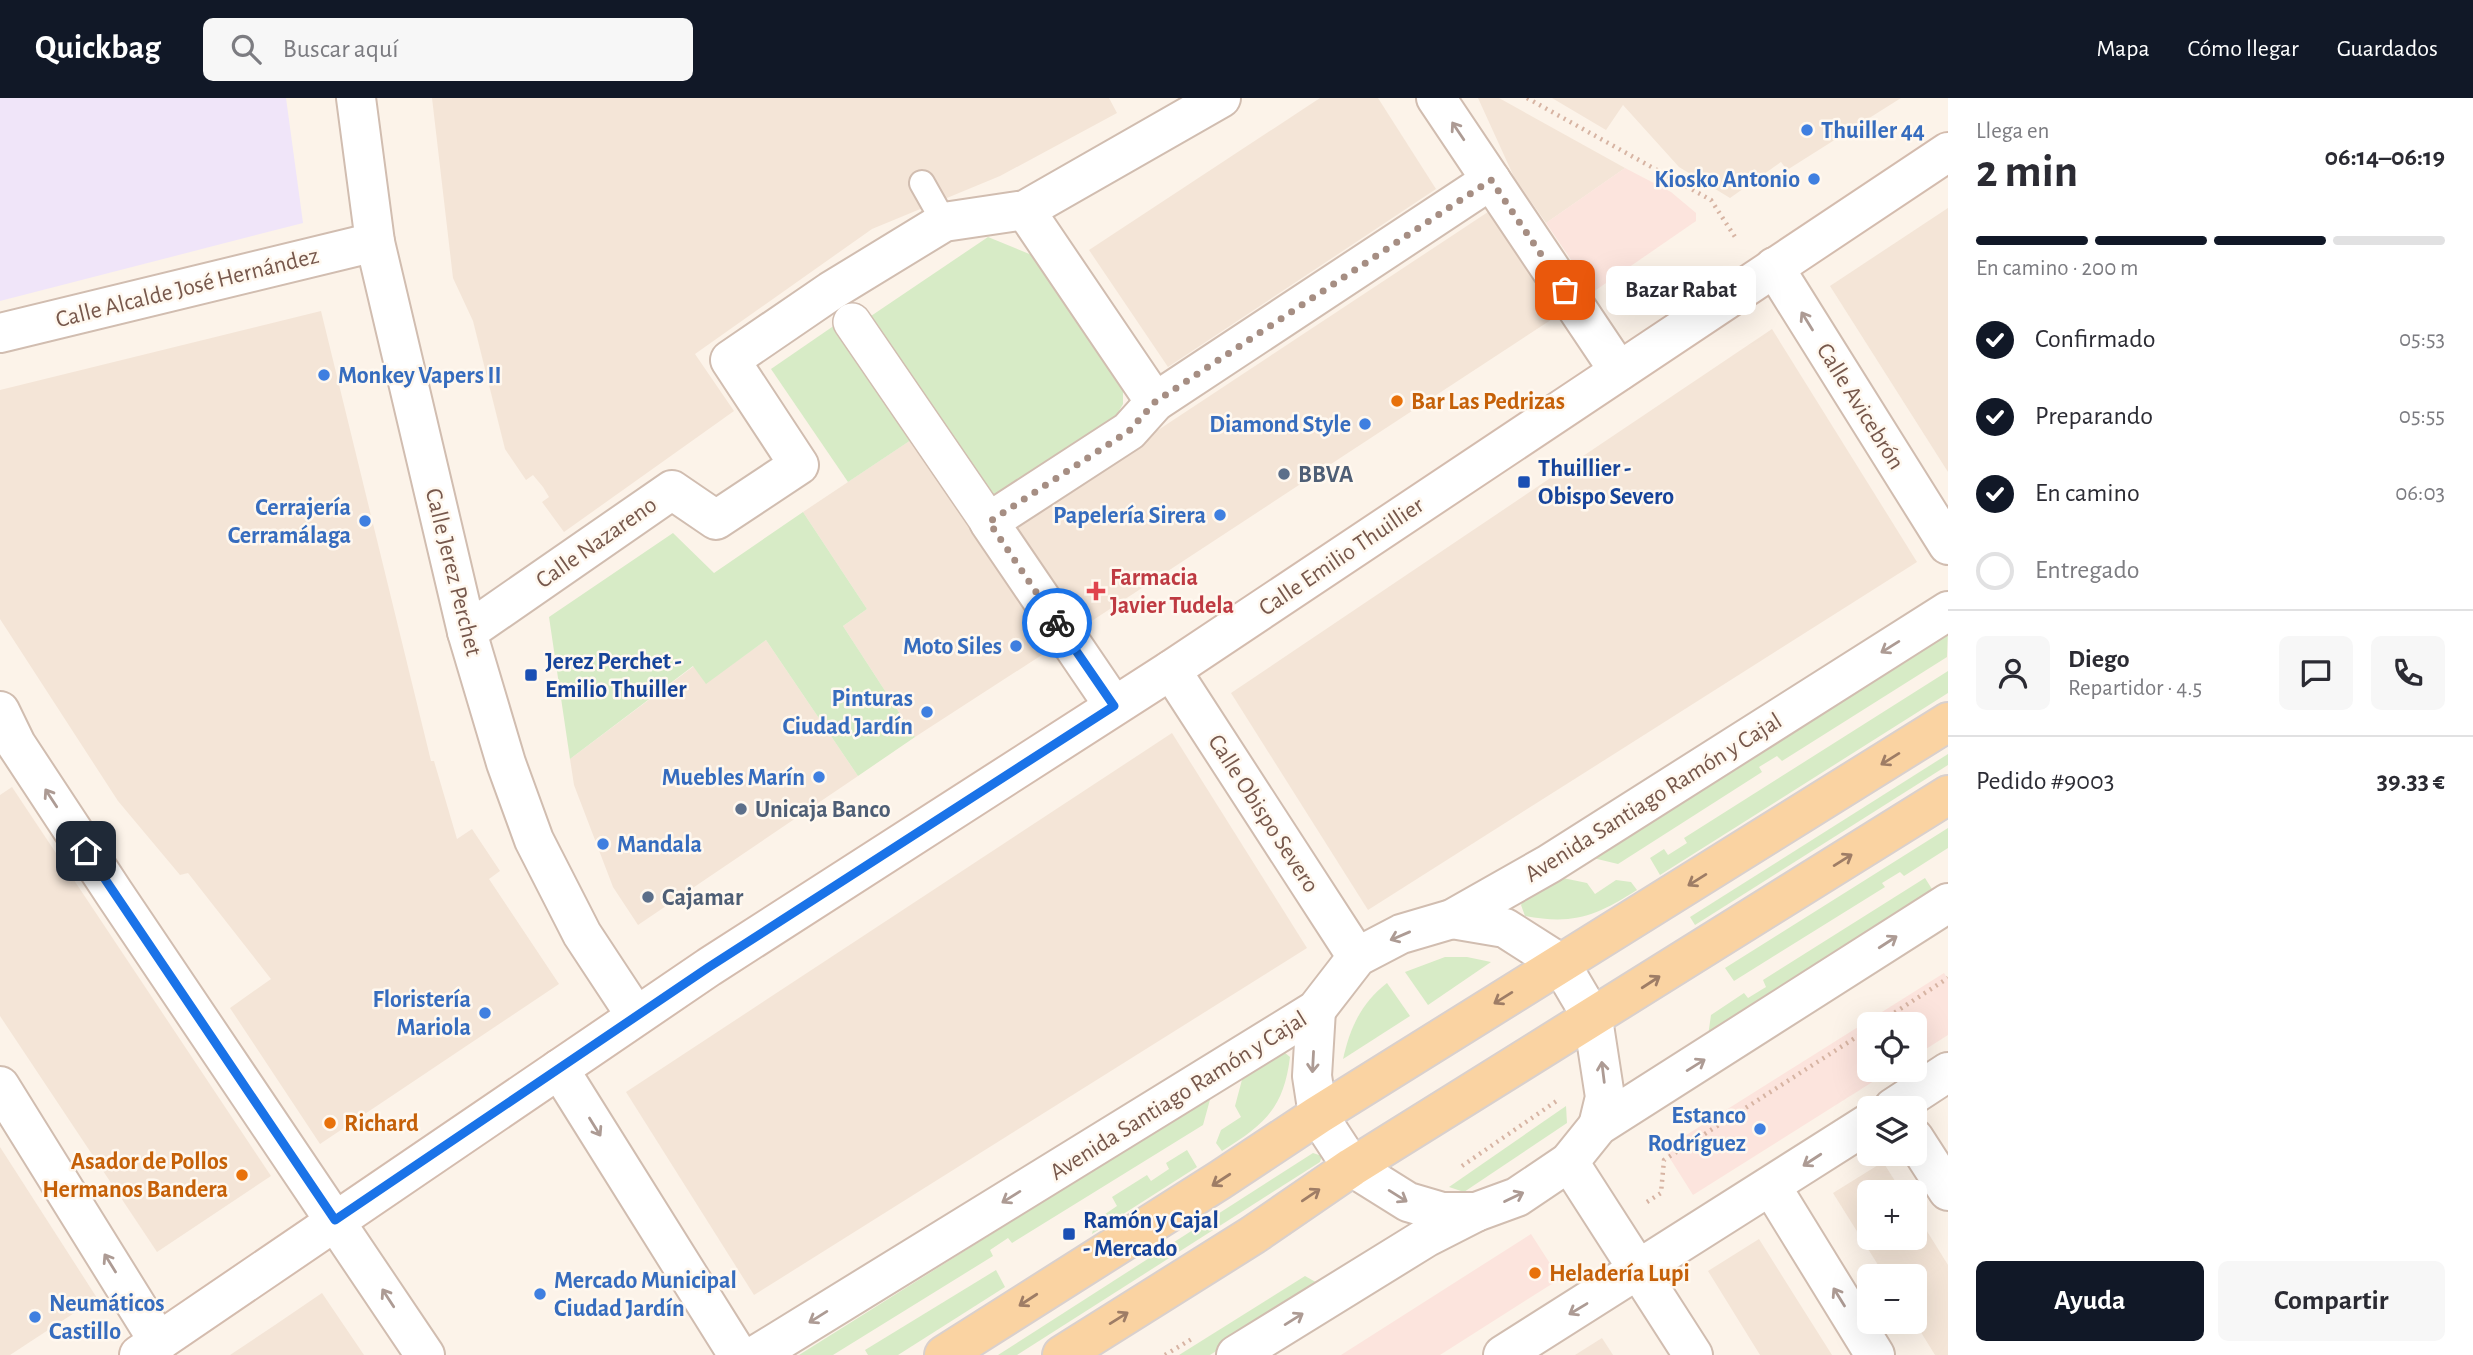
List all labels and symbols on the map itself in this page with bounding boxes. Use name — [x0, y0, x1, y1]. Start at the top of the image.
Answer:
place label: Thuiller 44 — [1821, 119, 1925, 143]
one-way arrow — [1451, 122, 1465, 141]
marker: Thuiller 44 — [1799, 122, 1815, 138]
place label: Kiosko Antonio — [1654, 168, 1800, 192]
marker: Kiosko Antonio — [1806, 171, 1822, 187]
street label: Calle Alcalde José Hernández — [53, 244, 321, 332]
pin — [1535, 260, 1595, 320]
callout: Bazar Rabat — [1607, 266, 1758, 314]
one-way arrow — [1800, 312, 1814, 332]
street label: Calle Avicebrón — [1812, 339, 1908, 474]
place label: Monkey Vapers II — [338, 364, 502, 388]
marker: Monkey Vapers II — [316, 367, 332, 383]
place label: Bar Las Pedrizas — [1411, 390, 1565, 414]
marker: Bar Las Pedrizas — [1389, 393, 1405, 409]
place label: Diamond Style — [1209, 413, 1351, 437]
marker: Diamond Style — [1357, 416, 1373, 432]
place label: Thuillier - Obispo Severo — [1538, 457, 1674, 509]
place label: BBVA — [1298, 463, 1354, 487]
marker: BBVA — [1276, 466, 1292, 482]
marker: Thuillier - Obispo Severo — [1516, 474, 1532, 490]
street label: Calle Jerez Perchet — [421, 486, 486, 659]
street label: Calle Nazareno — [532, 493, 661, 593]
street label: Calle Emilio Thuillier — [1255, 493, 1428, 621]
place label: Cerrajería Cerramálaga — [228, 496, 351, 548]
place label: Papelería Sirera — [1053, 504, 1206, 528]
marker: Papelería Sirera — [1212, 507, 1228, 523]
marker: Cerrajería Cerramálaga — [357, 513, 373, 529]
place label: Farmacia Javier Tudela — [1110, 566, 1234, 618]
marker: Farmacia Javier Tudela — [1088, 583, 1104, 599]
courier — [1022, 588, 1092, 658]
place label: Moto Siles — [903, 635, 1002, 659]
marker: Moto Siles — [1008, 638, 1024, 654]
one-way arrow — [1881, 641, 1901, 655]
place label: Jerez Perchet - Emilio Thuiller — [545, 650, 687, 702]
marker: Jerez Perchet - Emilio Thuiller — [523, 667, 539, 683]
place label: Pinturas Ciudad Jardín — [782, 687, 913, 739]
marker: Pinturas Ciudad Jardín — [919, 704, 935, 720]
street label: Avenida Santiago Ramón y Cajal — [1521, 709, 1786, 887]
street label: Calle Obispo Severo — [1203, 730, 1323, 897]
one-way arrow — [1881, 752, 1901, 766]
place label: Muebles Marín — [662, 766, 805, 790]
marker: Muebles Marín — [811, 769, 827, 785]
one-way arrow — [44, 788, 58, 808]
place label: Unicaja Banco — [755, 798, 891, 822]
marker: Unicaja Banco — [733, 801, 749, 817]
pin — [56, 821, 116, 881]
place label: Mandala — [617, 833, 702, 857]
marker: Mandala — [595, 836, 611, 852]
one-way arrow — [1833, 853, 1853, 867]
one-way arrow — [1688, 873, 1708, 887]
place label: Cajamar — [662, 886, 744, 910]
marker: Cajamar — [640, 889, 656, 905]
one-way arrow — [1390, 930, 1411, 943]
one-way arrow — [1878, 935, 1897, 950]
one-way arrow — [1641, 974, 1660, 989]
place label: Floristería Mariola — [373, 988, 471, 1040]
one-way arrow — [1494, 992, 1514, 1006]
marker: Floristería Mariola — [477, 1005, 493, 1021]
street label: Avenida Santiago Ramón y Cajal — [1046, 1007, 1311, 1185]
one-way arrow — [1306, 1051, 1319, 1073]
one-way arrow — [1686, 1058, 1706, 1072]
one-way arrow — [1596, 1061, 1609, 1084]
place label: Estanco Rodríguez — [1648, 1104, 1746, 1156]
place label: Richard — [344, 1112, 419, 1136]
marker: Richard — [322, 1115, 338, 1131]
one-way arrow — [588, 1117, 602, 1137]
marker: Estanco Rodríguez — [1752, 1121, 1768, 1137]
place label: Asador de Pollos Hermanos Bandera — [42, 1150, 228, 1202]
one-way arrow — [1802, 1154, 1822, 1168]
marker: Asador de Pollos Hermanos Bandera — [234, 1167, 250, 1183]
one-way arrow — [1211, 1173, 1231, 1187]
one-way arrow — [1301, 1188, 1320, 1203]
one-way arrow — [1388, 1190, 1408, 1204]
one-way arrow — [1503, 1190, 1524, 1203]
one-way arrow — [1002, 1191, 1022, 1205]
place label: Ramón y Cajal - Mercado — [1083, 1209, 1219, 1261]
marker: Ramón y Cajal - Mercado — [1061, 1226, 1077, 1242]
one-way arrow — [103, 1253, 117, 1273]
place label: Heladería Lupi — [1549, 1262, 1690, 1286]
marker: Heladería Lupi — [1527, 1265, 1543, 1281]
place label: Mercado Municipal Ciudad Jardín — [554, 1269, 737, 1321]
marker: Mercado Municipal Ciudad Jardín — [532, 1286, 548, 1302]
one-way arrow — [1832, 1287, 1846, 1307]
one-way arrow — [380, 1288, 394, 1308]
place label: Neumáticos Castillo — [49, 1292, 165, 1344]
one-way arrow — [1019, 1293, 1038, 1308]
one-way arrow — [1569, 1302, 1589, 1316]
marker: Neumáticos Castillo — [27, 1309, 43, 1325]
one-way arrow — [808, 1310, 828, 1324]
one-way arrow — [1109, 1311, 1129, 1325]
one-way arrow — [1284, 1311, 1303, 1326]

